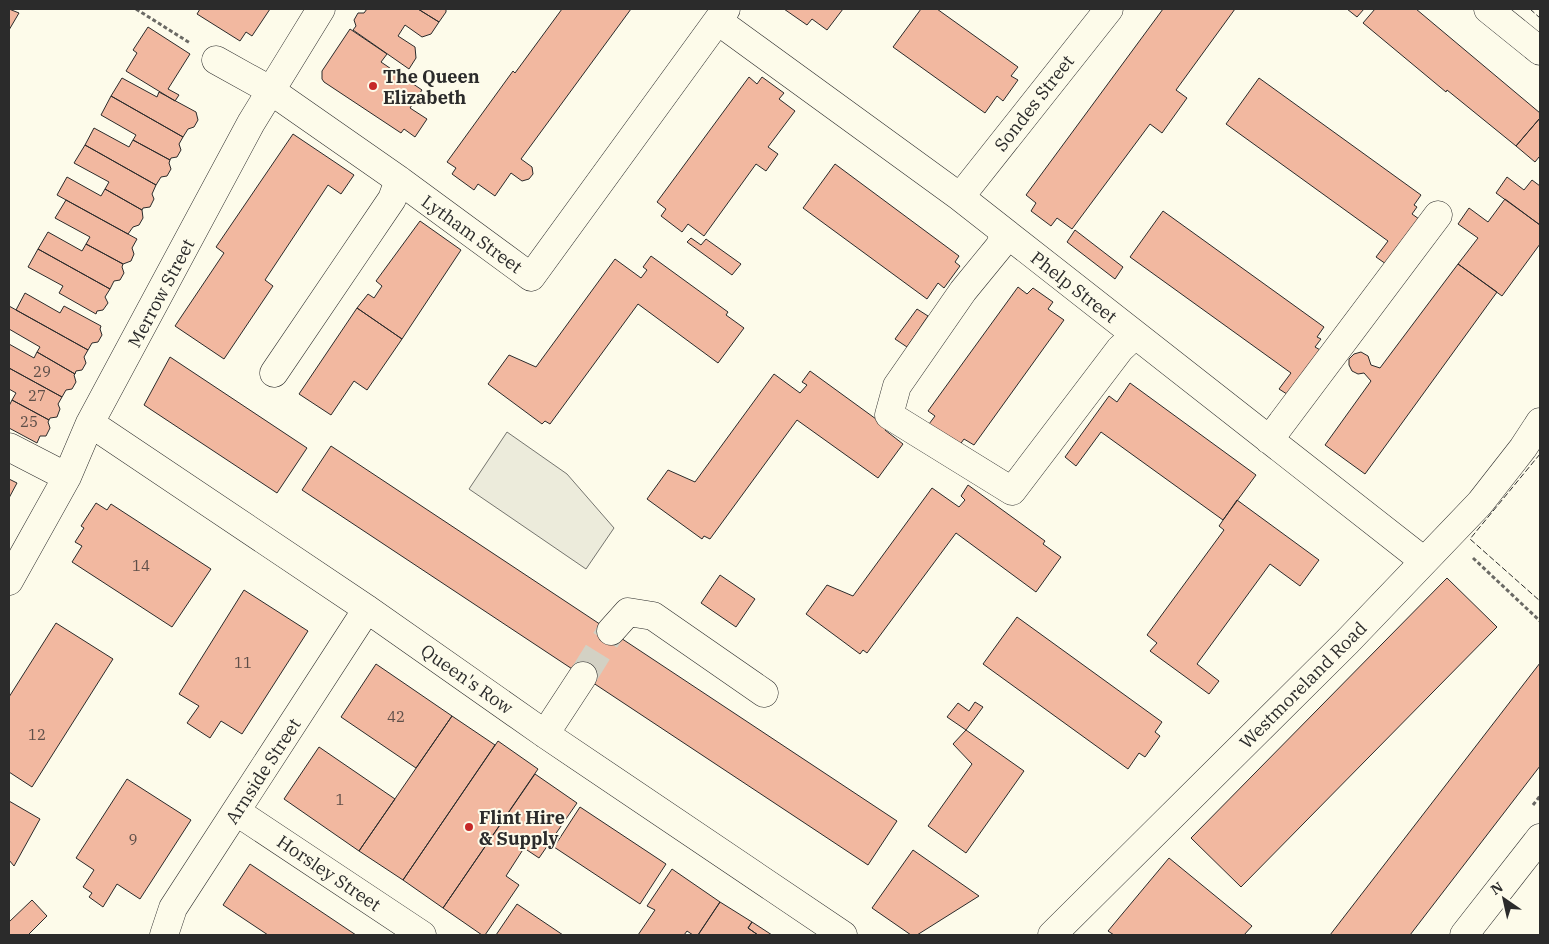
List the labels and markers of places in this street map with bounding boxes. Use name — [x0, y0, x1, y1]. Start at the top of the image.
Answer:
place label: The Queen Elizabeth — [383, 65, 480, 109]
marker: The Queen Elizabeth — [367, 80, 379, 92]
place label: Flint Hire & Supply — [479, 806, 565, 850]
marker: Flint Hire & Supply — [463, 821, 475, 833]

